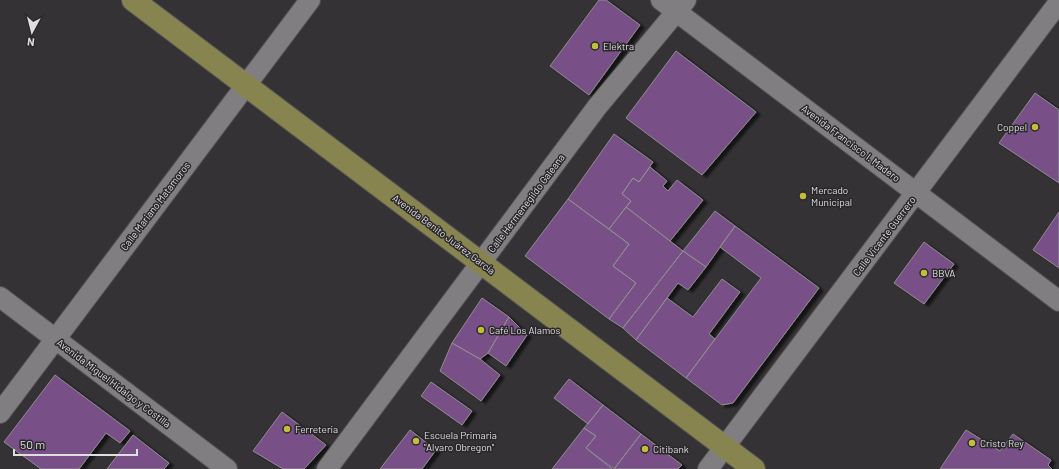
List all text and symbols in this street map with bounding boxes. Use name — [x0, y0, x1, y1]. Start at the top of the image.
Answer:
north arrow — [12, 12, 52, 52]
text: N — [26, 36, 35, 49]
place label: Elektra — [603, 40, 634, 52]
marker: Elektra — [590, 41, 600, 51]
street label: Avenida Francisco I. Madero — [799, 102, 903, 184]
place label: Coppel — [997, 121, 1027, 133]
marker: Coppel — [1030, 122, 1040, 132]
street label: Calle Hermenegildo Galeana — [485, 151, 567, 255]
street label: Calle Mariano Matamoros — [118, 159, 192, 253]
place label: Mercado Municipal — [811, 184, 852, 208]
street label: Avenida Benito Juárez García — [390, 191, 498, 277]
marker: Mercado Municipal — [798, 191, 808, 201]
street label: Calle Vicente Guerrero — [850, 194, 918, 278]
place label: BBVA — [932, 267, 955, 279]
marker: BBVA — [919, 268, 929, 278]
place label: Café Los Alamos — [489, 324, 561, 336]
marker: Café Los Alamos — [476, 325, 486, 335]
street label: Avenida Miguel Hidalgo y Costilla — [55, 336, 173, 430]
place label: Ferreteria — [295, 423, 338, 435]
marker: Ferreteria — [282, 424, 292, 434]
place label: Escuela Primaria "Alvaro Obregon" — [424, 429, 497, 453]
scale bar — [14, 431, 137, 457]
marker: Escuela Primaria "Alvaro Obregon" — [411, 436, 421, 446]
text: 50 m — [20, 437, 45, 451]
place label: Cristo Rey — [980, 437, 1024, 449]
marker: Cristo Rey — [967, 438, 977, 448]
place label: Citibank — [653, 443, 689, 455]
marker: Citibank — [640, 444, 650, 454]

